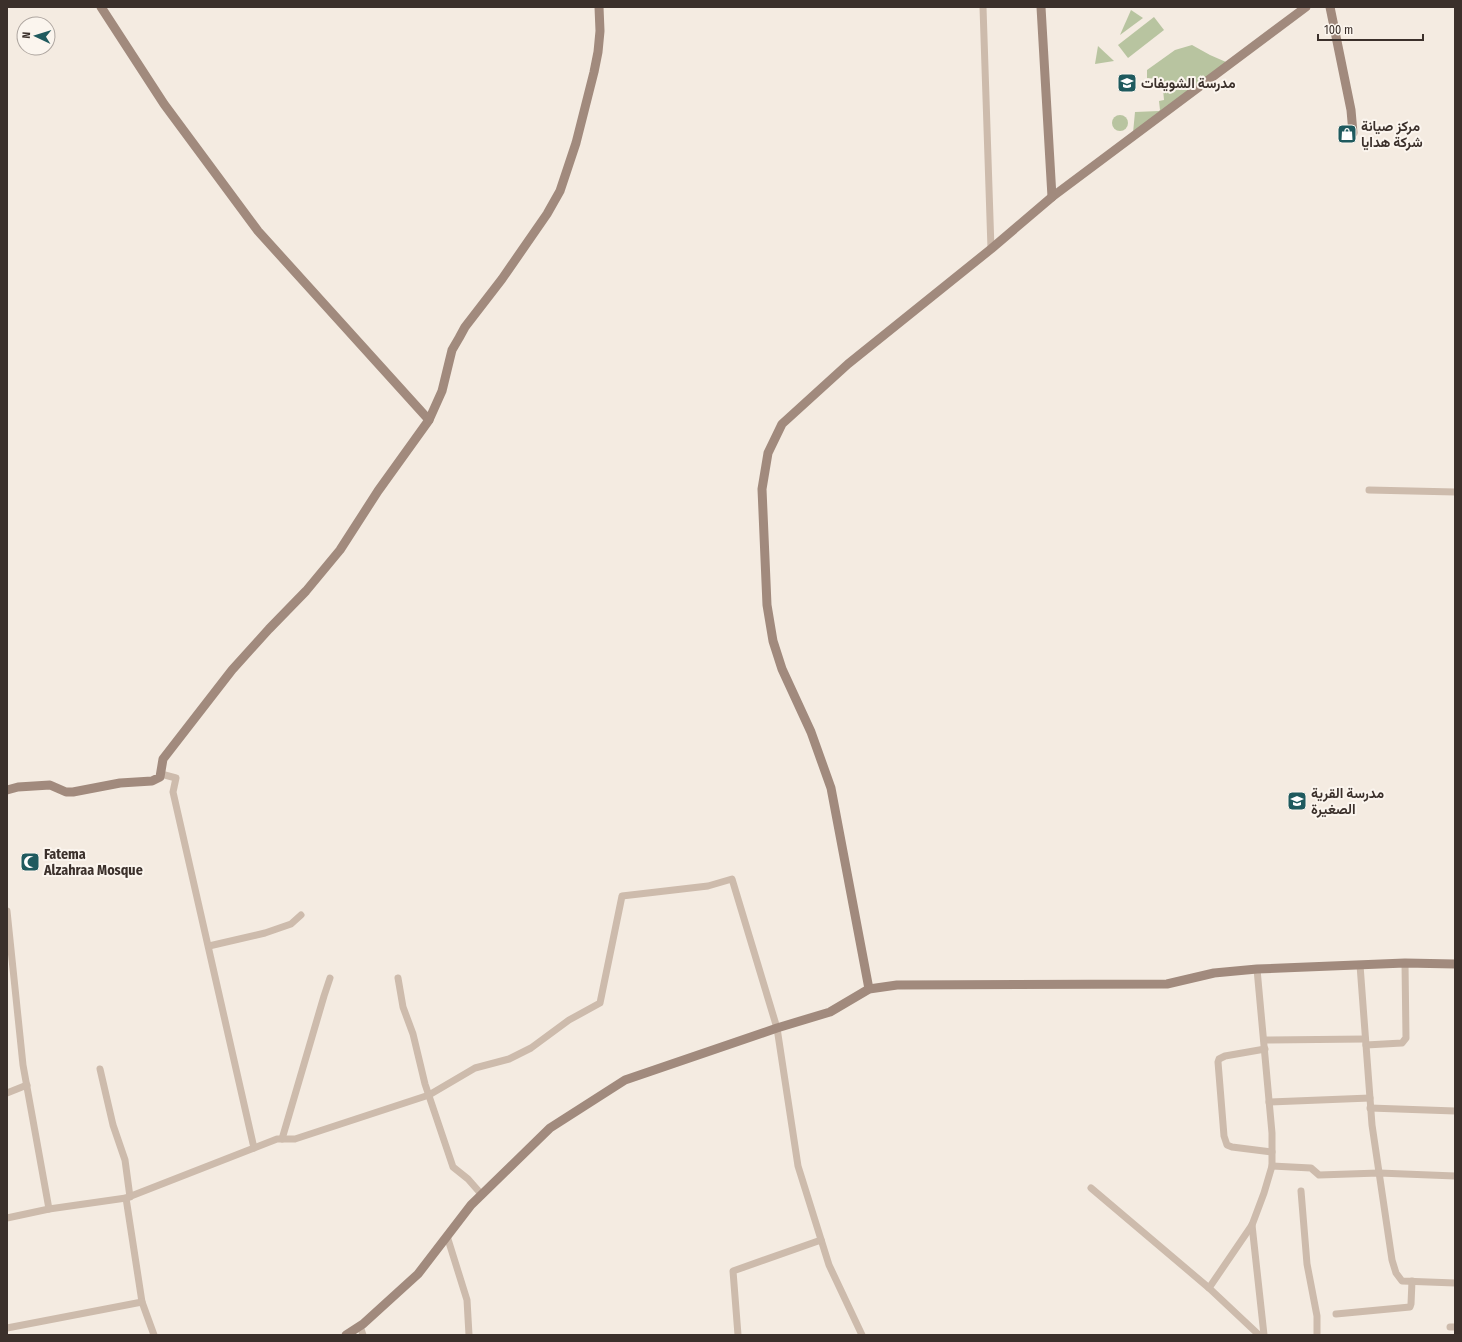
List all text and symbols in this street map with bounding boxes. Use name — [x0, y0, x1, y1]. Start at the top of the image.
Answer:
north arrow — [16, 16, 56, 56]
scale bar — [1318, 16, 1423, 42]
text: 100 m — [1324, 23, 1353, 37]
text: N — [20, 32, 33, 39]
school or university icon: مدرسة الشويفات — [1116, 72, 1138, 94]
place label: مدرسة الشويفات — [1141, 75, 1236, 92]
place label: مركز صيانة شركة هدايا — [1361, 118, 1423, 151]
shop icon: مركز صيانة شركة هدايا — [1336, 123, 1358, 145]
place label: مدرسة القرية الصغيرة — [1311, 785, 1384, 818]
school or university icon: مدرسة القرية الصغيرة — [1286, 790, 1308, 812]
place label: Fatema Alzahraa Mosque — [43, 846, 143, 879]
mosque icon: Fatema Alzahraa Mosque — [19, 851, 41, 873]

